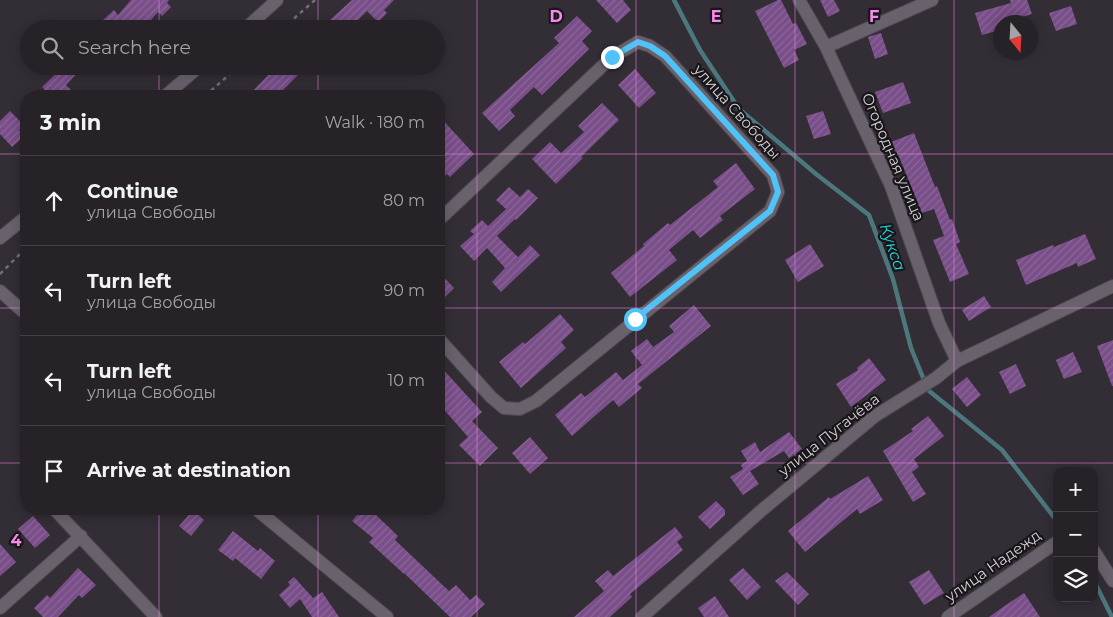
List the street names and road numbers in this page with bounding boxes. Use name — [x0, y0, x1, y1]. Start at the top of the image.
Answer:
street label: улица Свободы — [689, 60, 785, 163]
street label: Огородная улица — [858, 90, 929, 224]
street label: улица Пугачёва — [773, 389, 883, 481]
street label: улица Надежд — [940, 525, 1045, 606]

